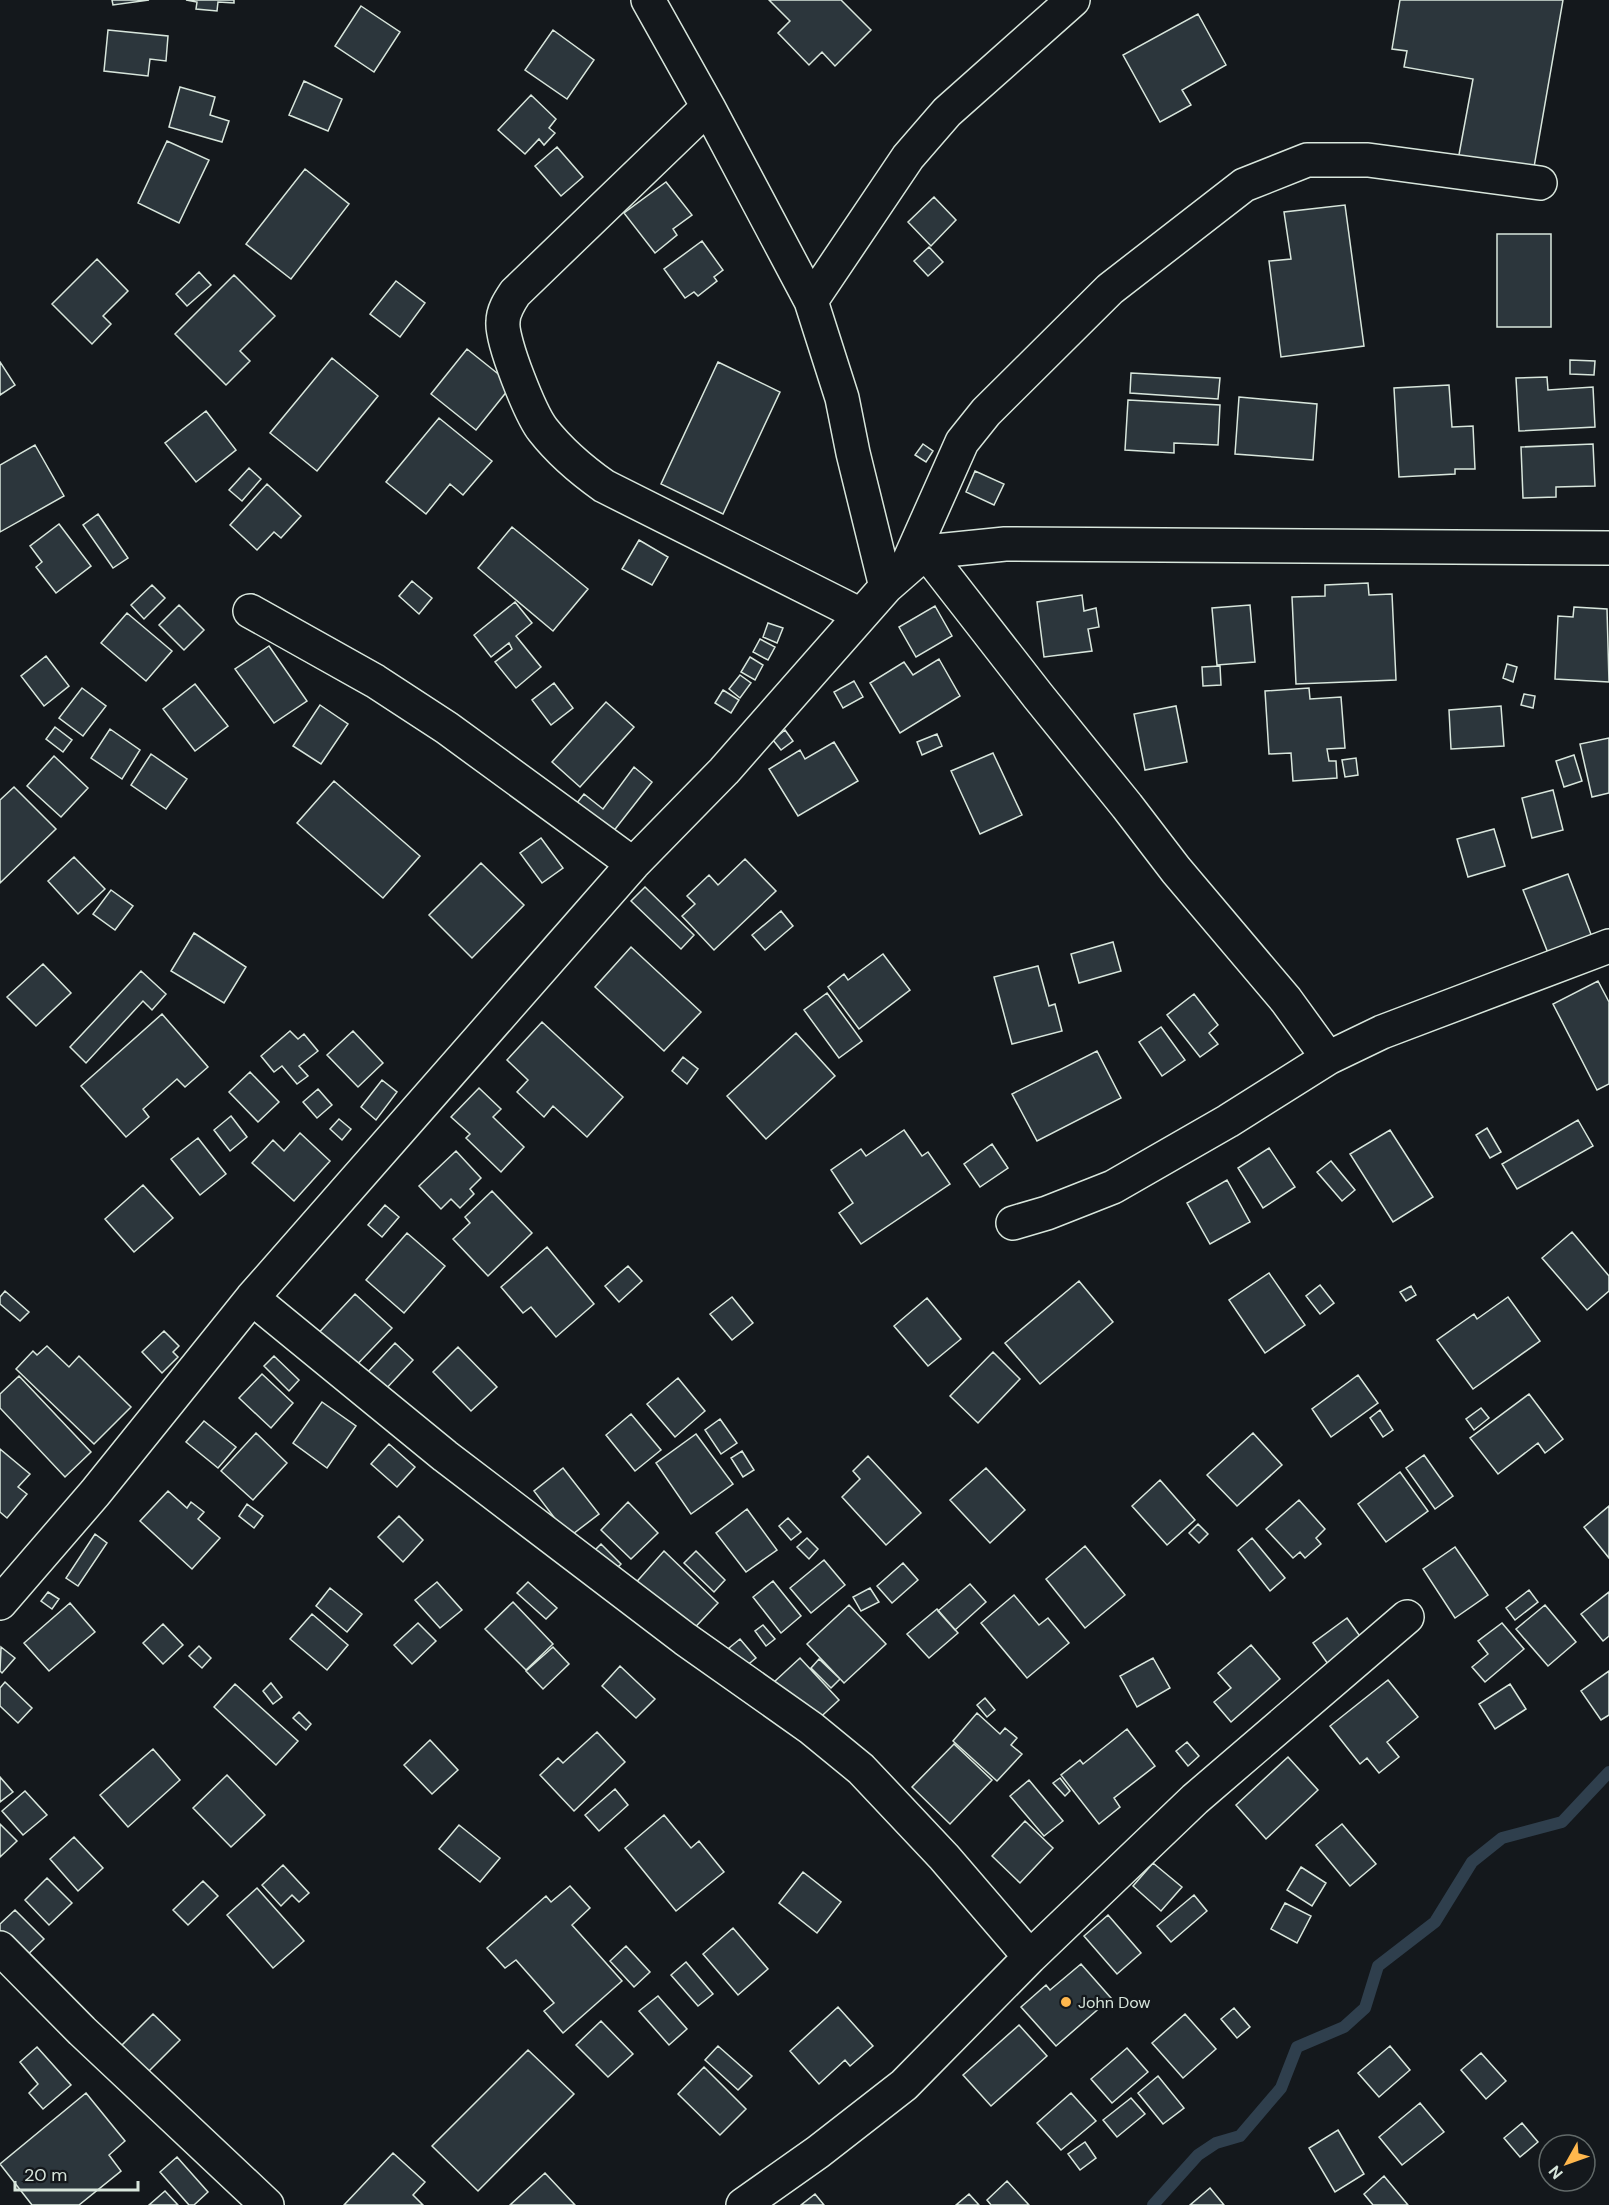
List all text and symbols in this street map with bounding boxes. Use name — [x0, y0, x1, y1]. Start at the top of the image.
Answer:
place label: John Dow — [1078, 1992, 1151, 2013]
marker: John Dow — [1059, 1995, 1073, 2009]
north arrow — [1537, 2133, 1597, 2193]
scale bar — [15, 2154, 138, 2192]
text: N — [1544, 2161, 1568, 2184]
text: 20 m — [24, 2163, 67, 2187]

